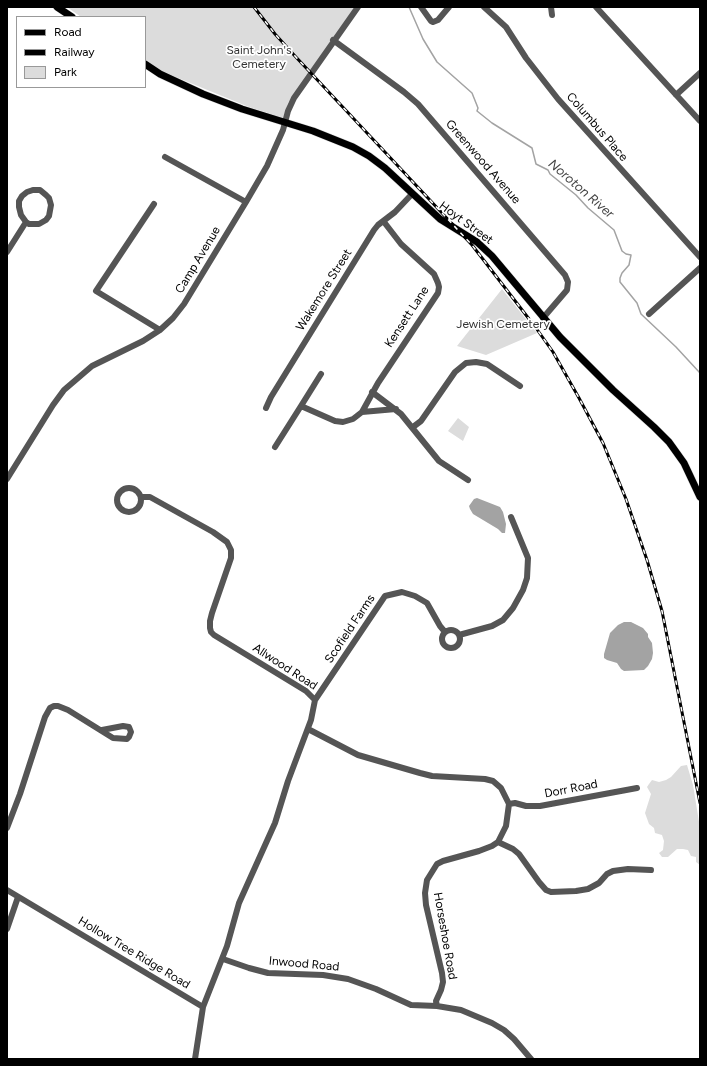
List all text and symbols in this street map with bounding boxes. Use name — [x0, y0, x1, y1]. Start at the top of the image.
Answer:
legend — [16, 16, 146, 88]
text: Road — [54, 25, 82, 39]
park label: Saint John's Cemetery — [227, 43, 291, 71]
text: Railway — [54, 45, 95, 59]
text: Park — [54, 65, 77, 79]
street label: Columbus Place — [563, 90, 631, 164]
street label: Greenwood Avenue — [443, 117, 523, 207]
water label: Noroton River — [545, 156, 617, 222]
street label: Hoyt Street — [436, 199, 496, 247]
street label: Camp Avenue — [172, 224, 224, 296]
street label: Wakemore Street — [293, 246, 355, 334]
street label: Kensett Lane — [382, 284, 432, 350]
park label: Jewish Cemetery — [456, 317, 550, 331]
street label: Scofield Farms — [322, 592, 378, 666]
street label: Allwood Road — [250, 641, 320, 693]
street label: Dorr Road — [543, 777, 599, 801]
street label: Horseshoe Road — [430, 891, 460, 981]
street label: Hollow Tree Ridge Road — [75, 914, 193, 992]
street label: Inwood Road — [268, 954, 340, 974]

